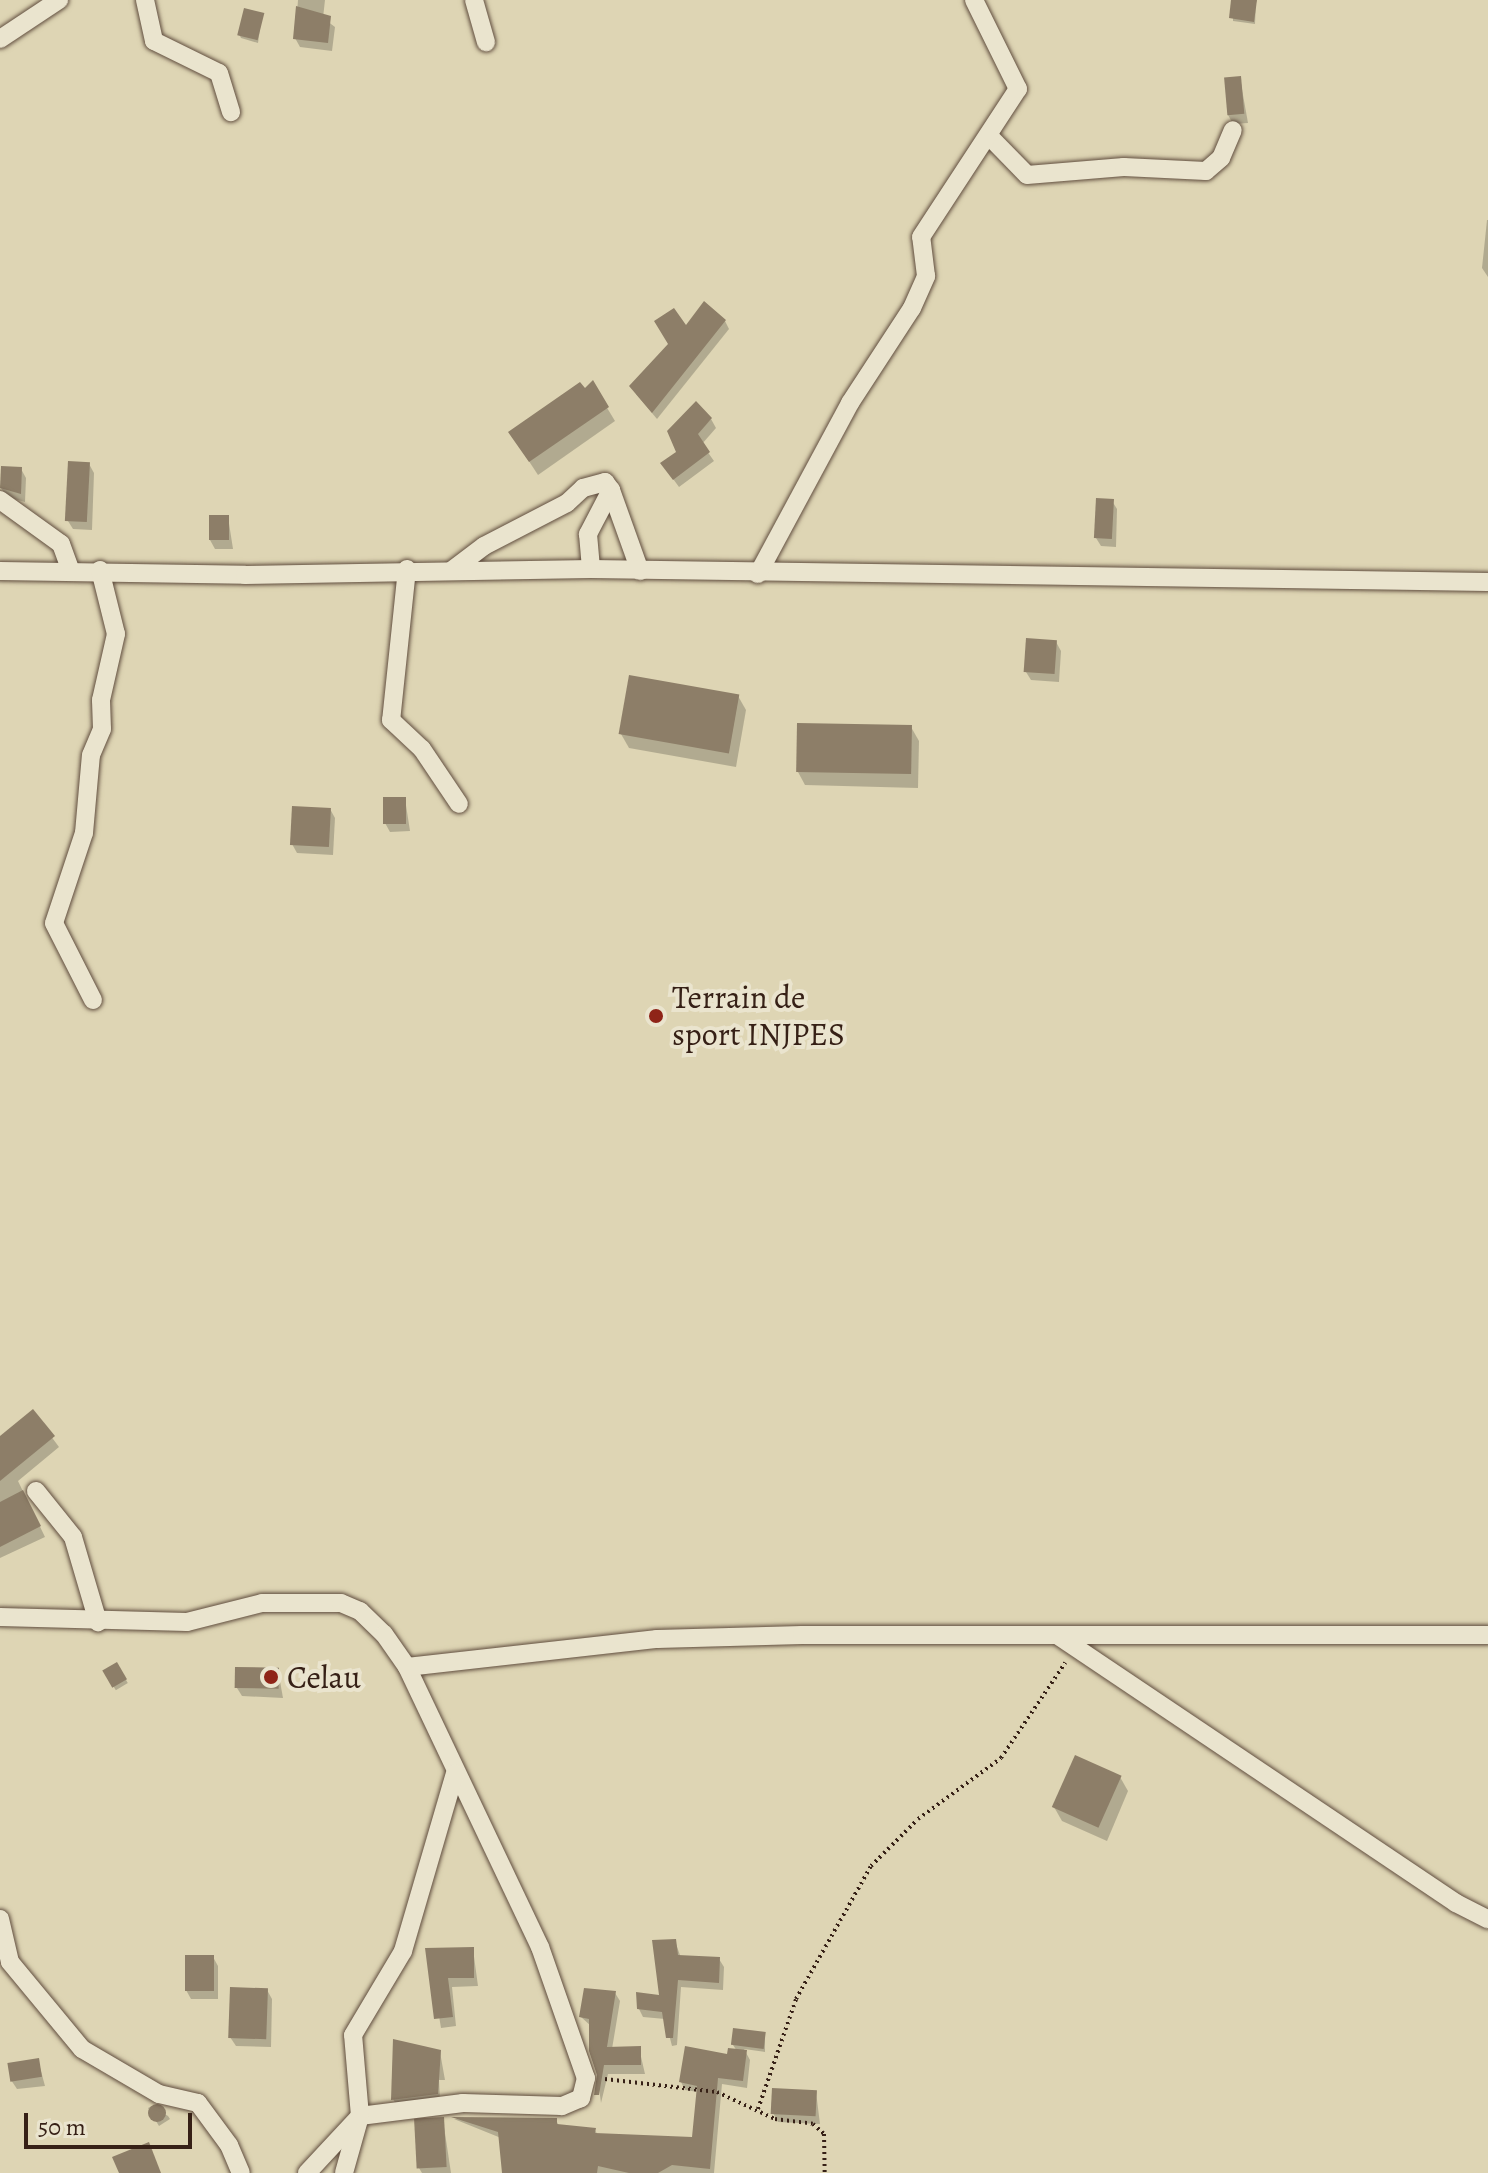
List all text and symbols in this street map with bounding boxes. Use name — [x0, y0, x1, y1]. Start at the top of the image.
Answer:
place label: Terrain de sport INJPES — [672, 979, 845, 1054]
marker: Terrain de sport INJPES — [647, 1007, 665, 1025]
place label: Celau — [287, 1658, 361, 1696]
marker: Celau — [262, 1668, 280, 1686]
scale bar — [28, 2097, 196, 2147]
text: 50 m — [38, 2111, 86, 2143]

